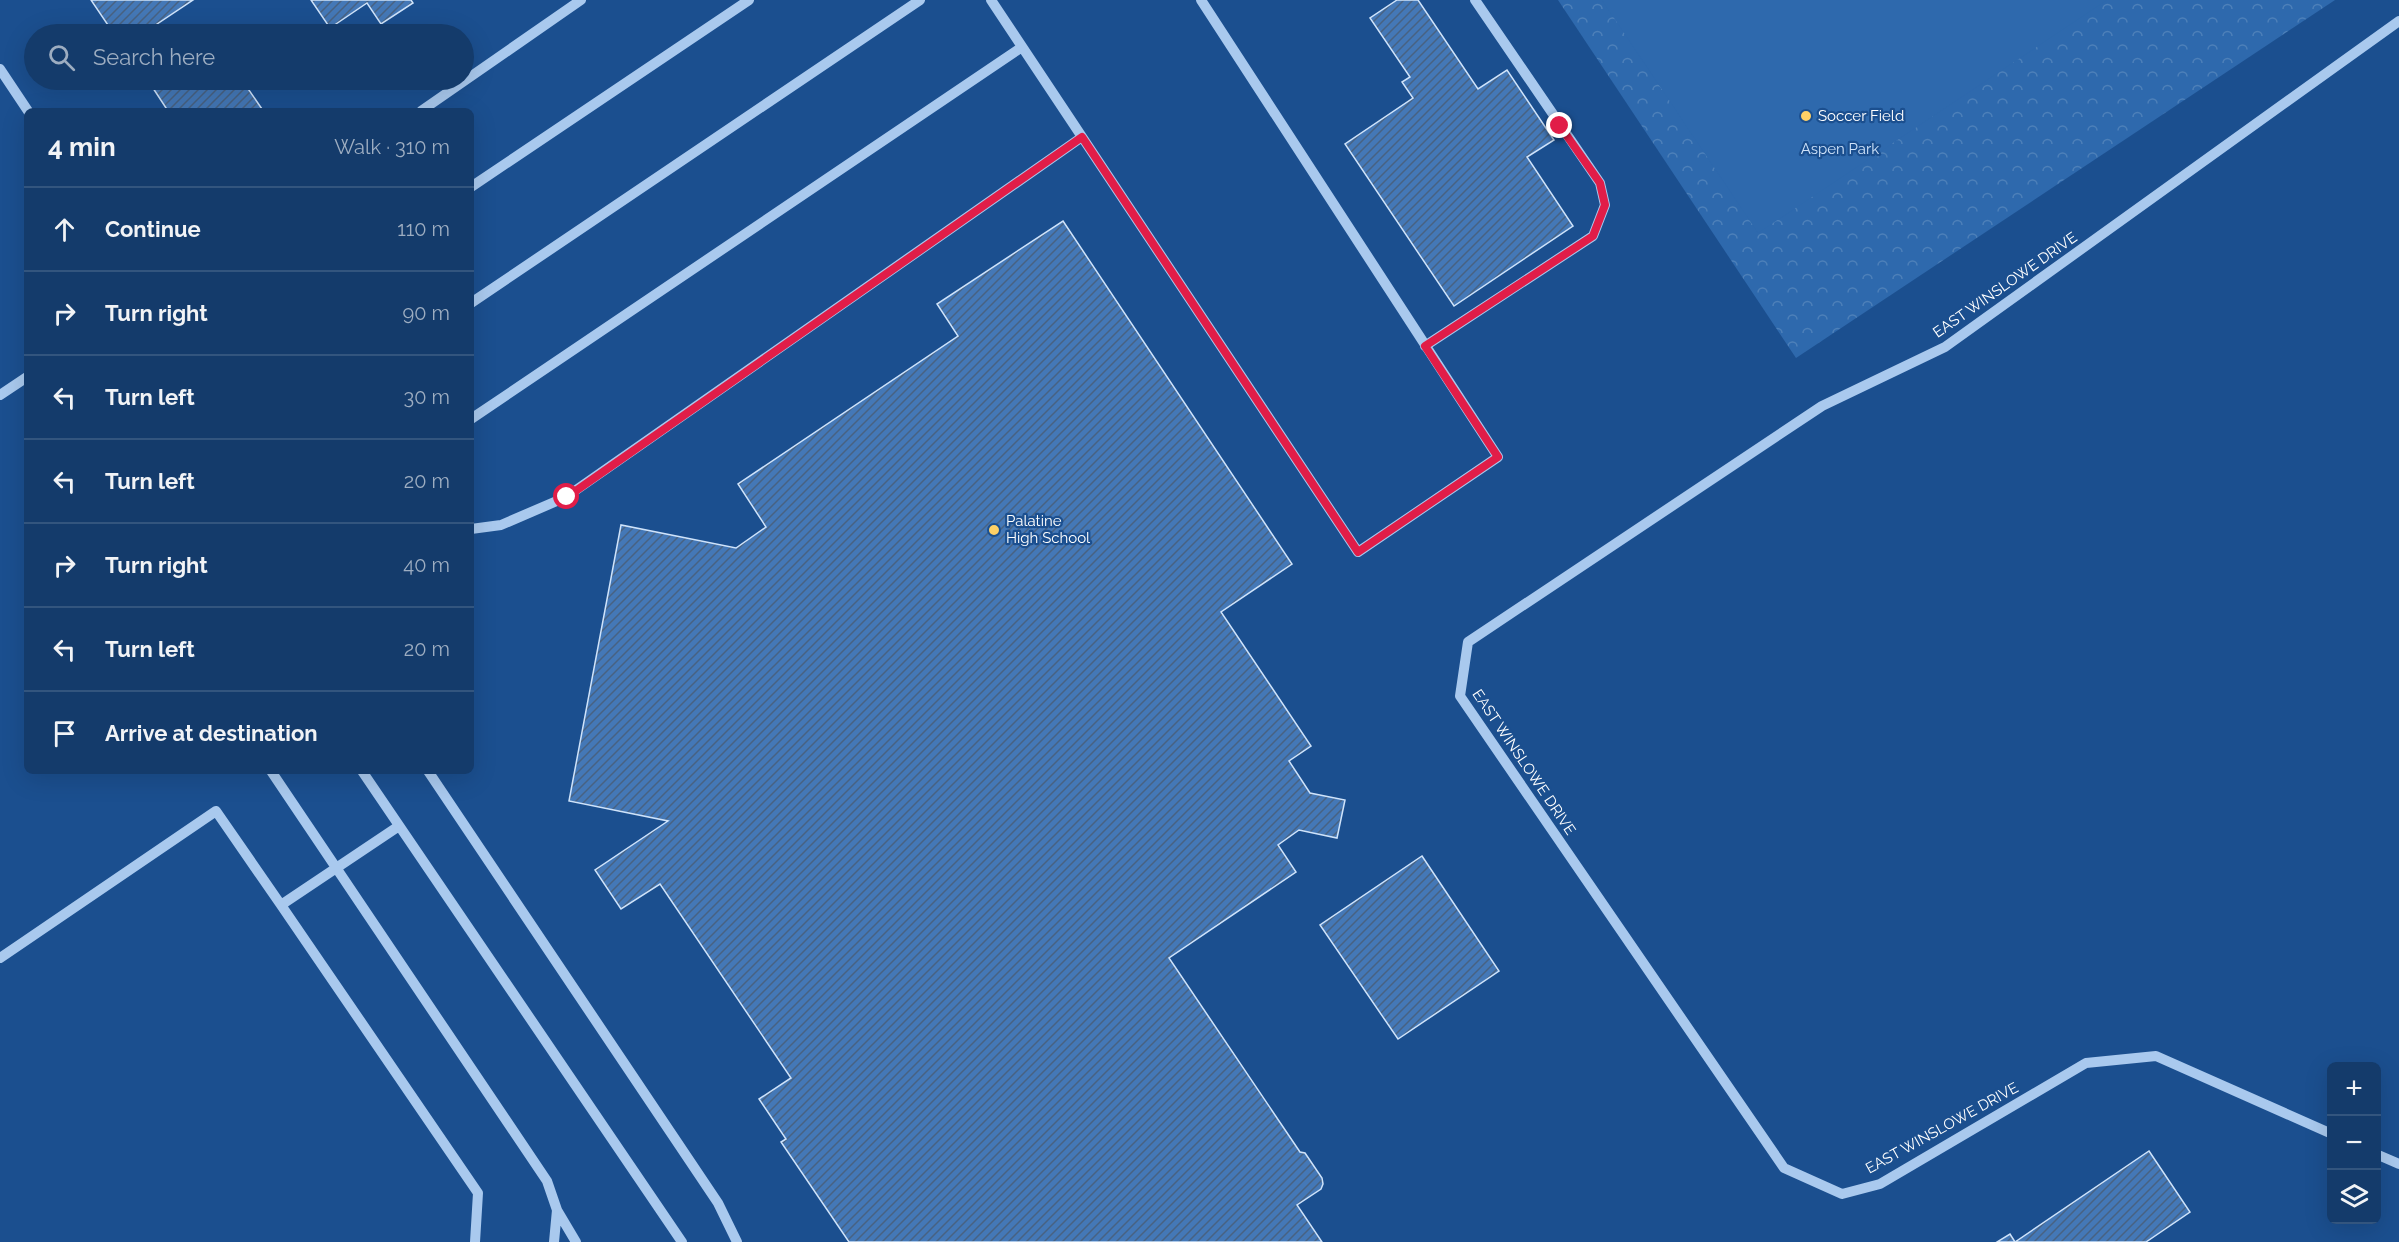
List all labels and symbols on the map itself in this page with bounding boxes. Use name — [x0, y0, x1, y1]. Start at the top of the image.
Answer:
place label: Soccer Field — [1818, 107, 1904, 125]
marker: Soccer Field — [1799, 109, 1813, 123]
route end — [1546, 112, 1572, 138]
park label: Aspen Park — [1801, 140, 1879, 158]
street label: EAST WINSLOWE DRIVE — [1930, 228, 2080, 342]
route start — [553, 483, 579, 509]
place label: Palatine High School — [1006, 512, 1091, 547]
marker: Palatine High School — [987, 523, 1001, 537]
street label: EAST WINSLOWE DRIVE — [1469, 686, 1579, 838]
street label: EAST WINSLOWE DRIVE — [1863, 1079, 2021, 1177]

